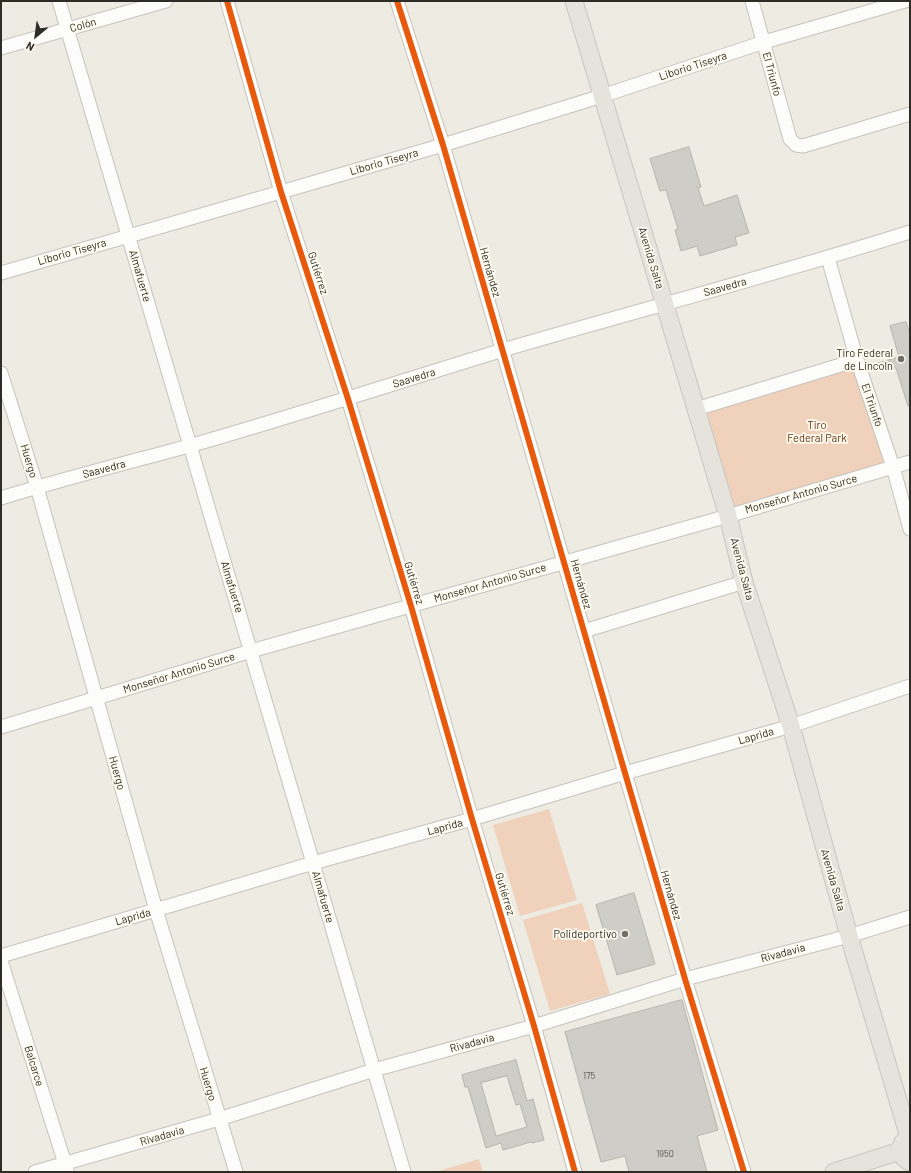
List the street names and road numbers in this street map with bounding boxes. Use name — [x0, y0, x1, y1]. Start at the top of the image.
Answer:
street label: Colón — [68, 15, 98, 35]
street label: Liborio Tiseyra — [657, 49, 729, 83]
street label: El Triunfo — [760, 51, 784, 97]
street label: Liborio Tiseyra — [348, 146, 420, 178]
street label: Avenida Salta — [635, 225, 667, 291]
street label: Liborio Tiseyra — [36, 236, 108, 268]
street label: Hernández — [477, 246, 503, 298]
street label: Almafuerte — [126, 249, 154, 303]
street label: Gutiérrez — [305, 250, 331, 296]
street label: Saavedra — [702, 275, 748, 299]
street label: Saavedra — [391, 365, 437, 391]
street label: El Triunfo — [858, 382, 886, 428]
street label: Huergo — [18, 442, 40, 480]
street label: Saavedra — [81, 457, 127, 481]
street label: Monseñor Antonio Surce — [743, 472, 859, 516]
street label: Avenida Salta — [727, 536, 757, 602]
street label: Hernández — [568, 558, 594, 610]
street label: Almafuerte — [218, 560, 246, 614]
street label: Gutiérrez — [401, 560, 427, 606]
street label: Monseñor Antonio Surce — [432, 561, 548, 605]
street label: Monseñor Antonio Surce — [121, 650, 237, 696]
street label: Laprida — [737, 725, 775, 747]
street label: Huergo — [106, 755, 128, 791]
street label: Laprida — [426, 816, 464, 838]
street label: Avenida Salta — [818, 847, 848, 913]
street label: Hernández — [658, 869, 684, 921]
street label: Almafuerte — [309, 870, 337, 924]
street label: Gutiérrez — [492, 871, 518, 917]
street label: Laprida — [114, 906, 152, 928]
street label: Rivadavia — [759, 941, 807, 965]
street label: Rivadavia — [448, 1031, 496, 1055]
street label: Balcarce — [22, 1044, 46, 1088]
street label: Huergo — [197, 1065, 219, 1103]
street label: Rivadavia — [138, 1123, 186, 1149]

